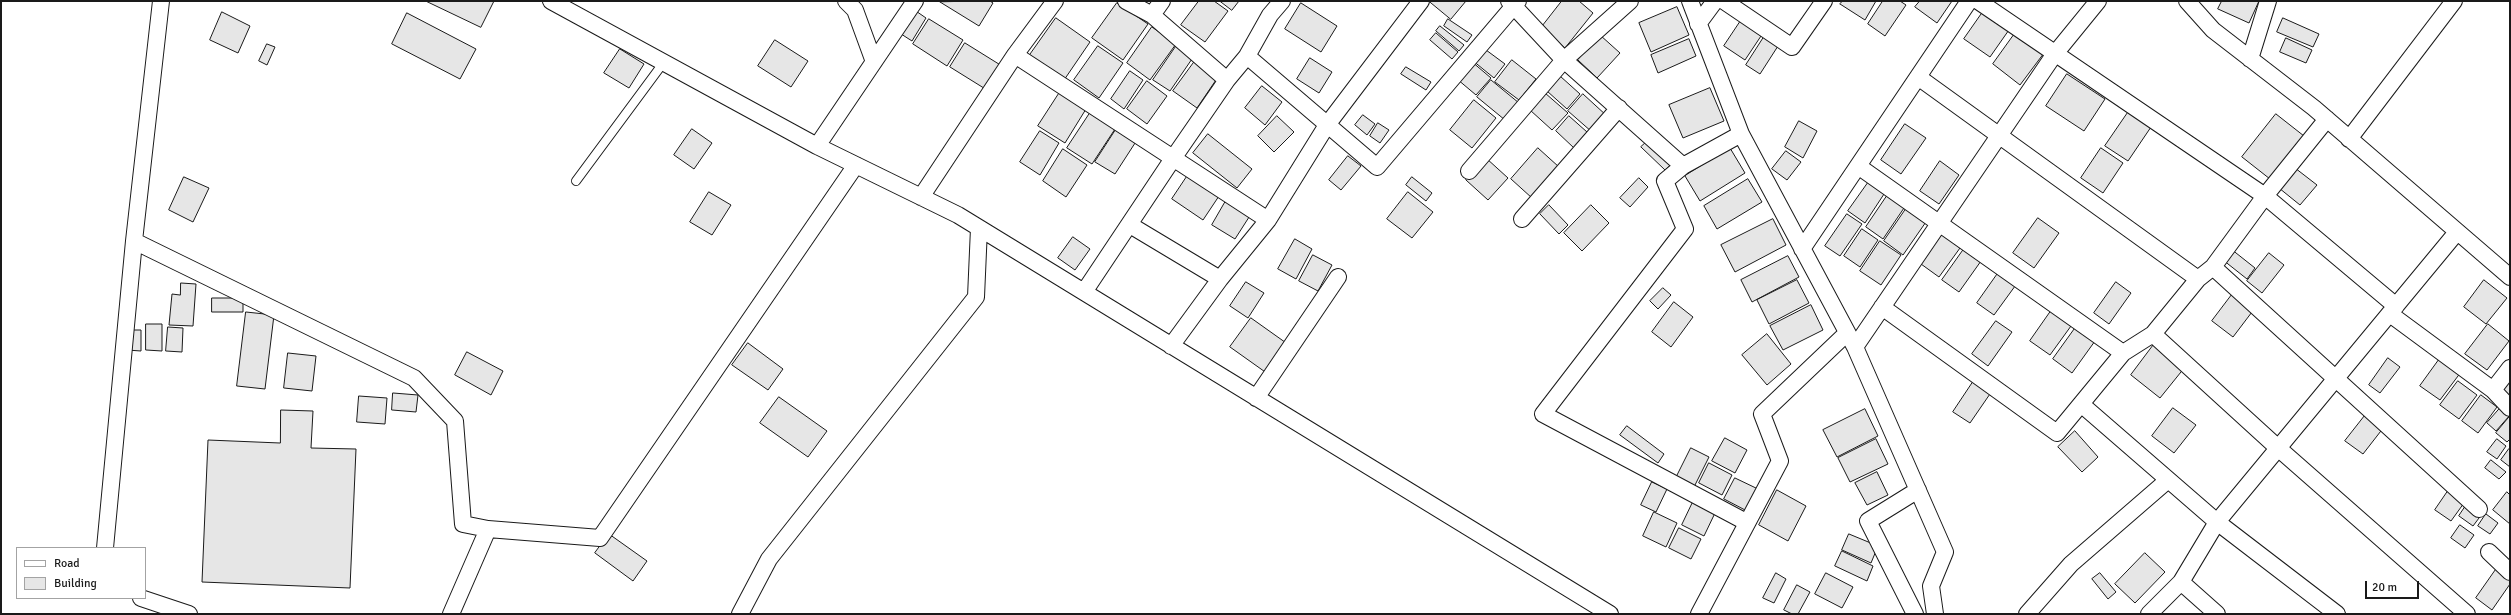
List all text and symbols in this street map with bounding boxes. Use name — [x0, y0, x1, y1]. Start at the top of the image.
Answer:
legend — [16, 547, 146, 599]
text: Road — [54, 556, 80, 571]
scale bar — [2367, 573, 2421, 599]
text: Building — [54, 576, 97, 591]
text: 20 m — [2372, 580, 2397, 595]

